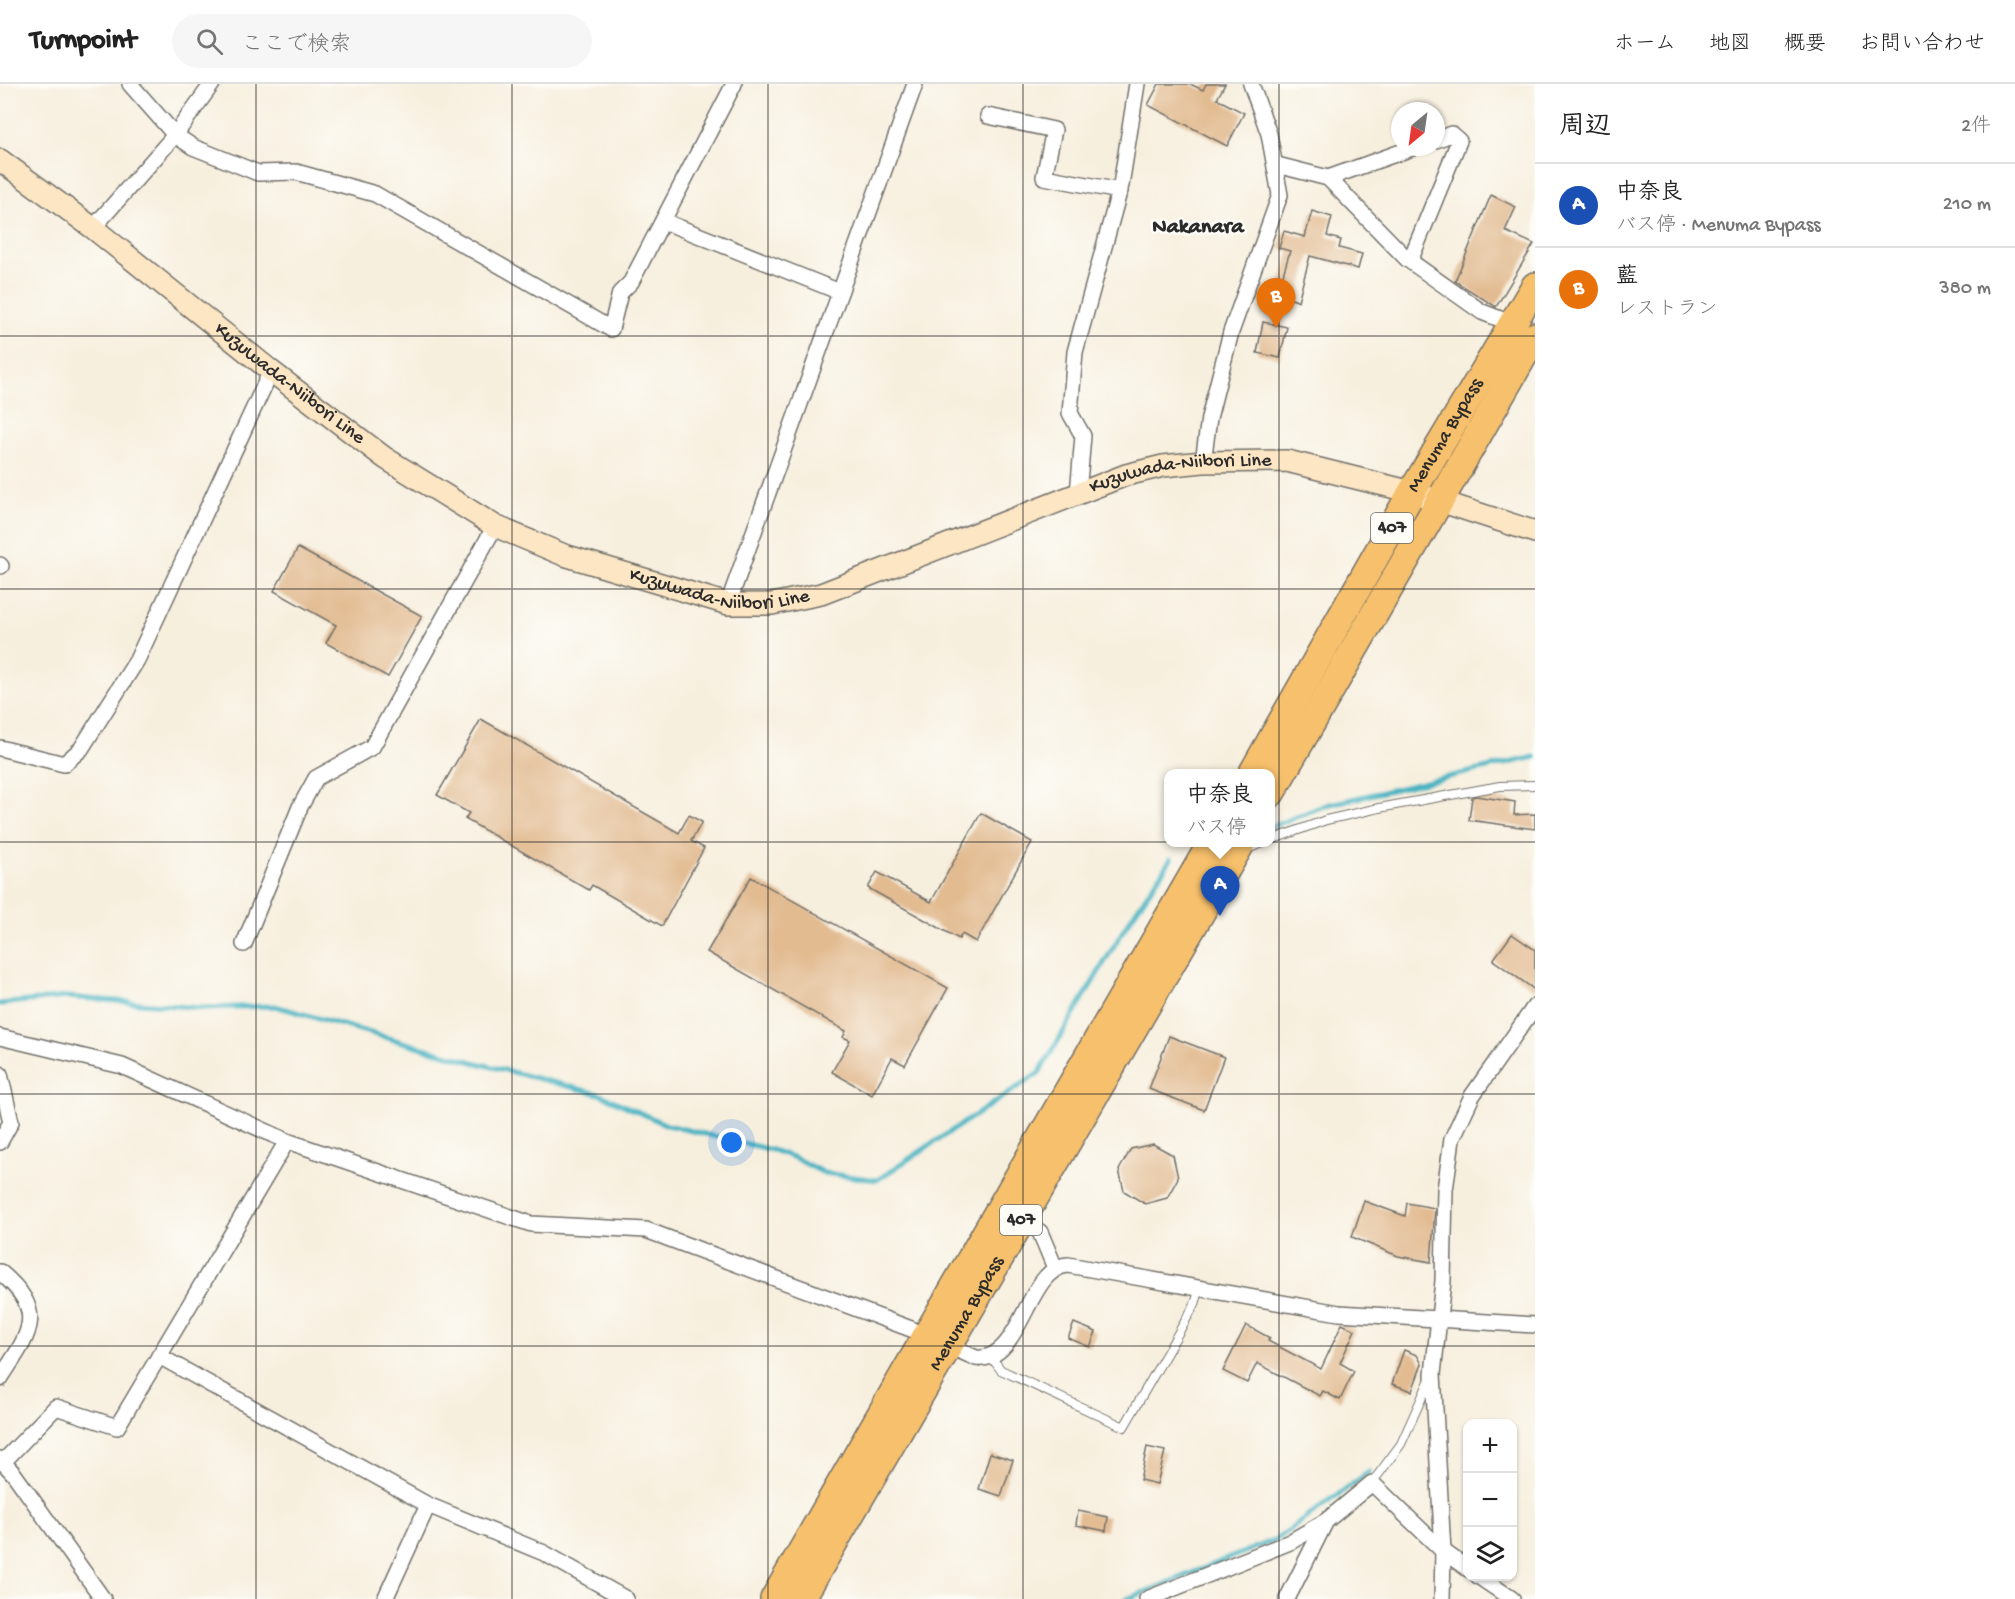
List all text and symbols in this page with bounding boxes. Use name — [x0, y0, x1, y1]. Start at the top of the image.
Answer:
search box — [172, 14, 592, 68]
text: Turnpoint — [30, 25, 136, 58]
icon: search — [193, 25, 226, 58]
text: ここで検索 — [241, 33, 351, 59]
text: ホーム — [1614, 33, 1676, 58]
text: 地図 — [1709, 33, 1751, 58]
text: 概要 — [1784, 33, 1826, 58]
text: お問い合わせ — [1859, 33, 1985, 58]
north arrow — [1391, 102, 1445, 156]
text: 周辺 — [1559, 113, 1611, 144]
text: 2件 — [1961, 116, 1991, 139]
text: 中奈良 — [1616, 181, 1682, 207]
text: A — [1573, 194, 1584, 217]
text: 210 m — [1943, 194, 1991, 217]
district label: Nakanara — [1152, 215, 1245, 241]
text: バス停 · Menuma Bypass — [1616, 215, 1821, 238]
text: 藍 — [1616, 265, 1638, 291]
pin: B — [1256, 278, 1296, 328]
text: B — [1573, 278, 1584, 301]
text: 380 m — [1939, 278, 1991, 301]
text: レストラン — [1616, 299, 1718, 322]
street label: Kuzuwada-Niibori Line — [209, 318, 370, 450]
street label: Menuma Bypass — [1403, 374, 1489, 497]
street label: Kuzuwada-Niibori Line — [1086, 450, 1272, 500]
road number: 407 — [1371, 513, 1413, 543]
street label: Kuzuwada-Niibori Line — [626, 564, 812, 616]
popup — [1164, 769, 1275, 847]
text: 中奈良 — [1186, 784, 1253, 810]
text: バス停 — [1186, 818, 1246, 841]
pin: A — [1200, 866, 1240, 916]
your location — [717, 1128, 746, 1157]
road number: 407 — [1000, 1205, 1042, 1235]
street label: Menuma Bypass — [925, 1252, 1010, 1375]
map controls — [1463, 1419, 1517, 1581]
button: + — [1463, 1419, 1517, 1473]
button: − — [1463, 1473, 1517, 1527]
button: layers — [1463, 1527, 1517, 1581]

